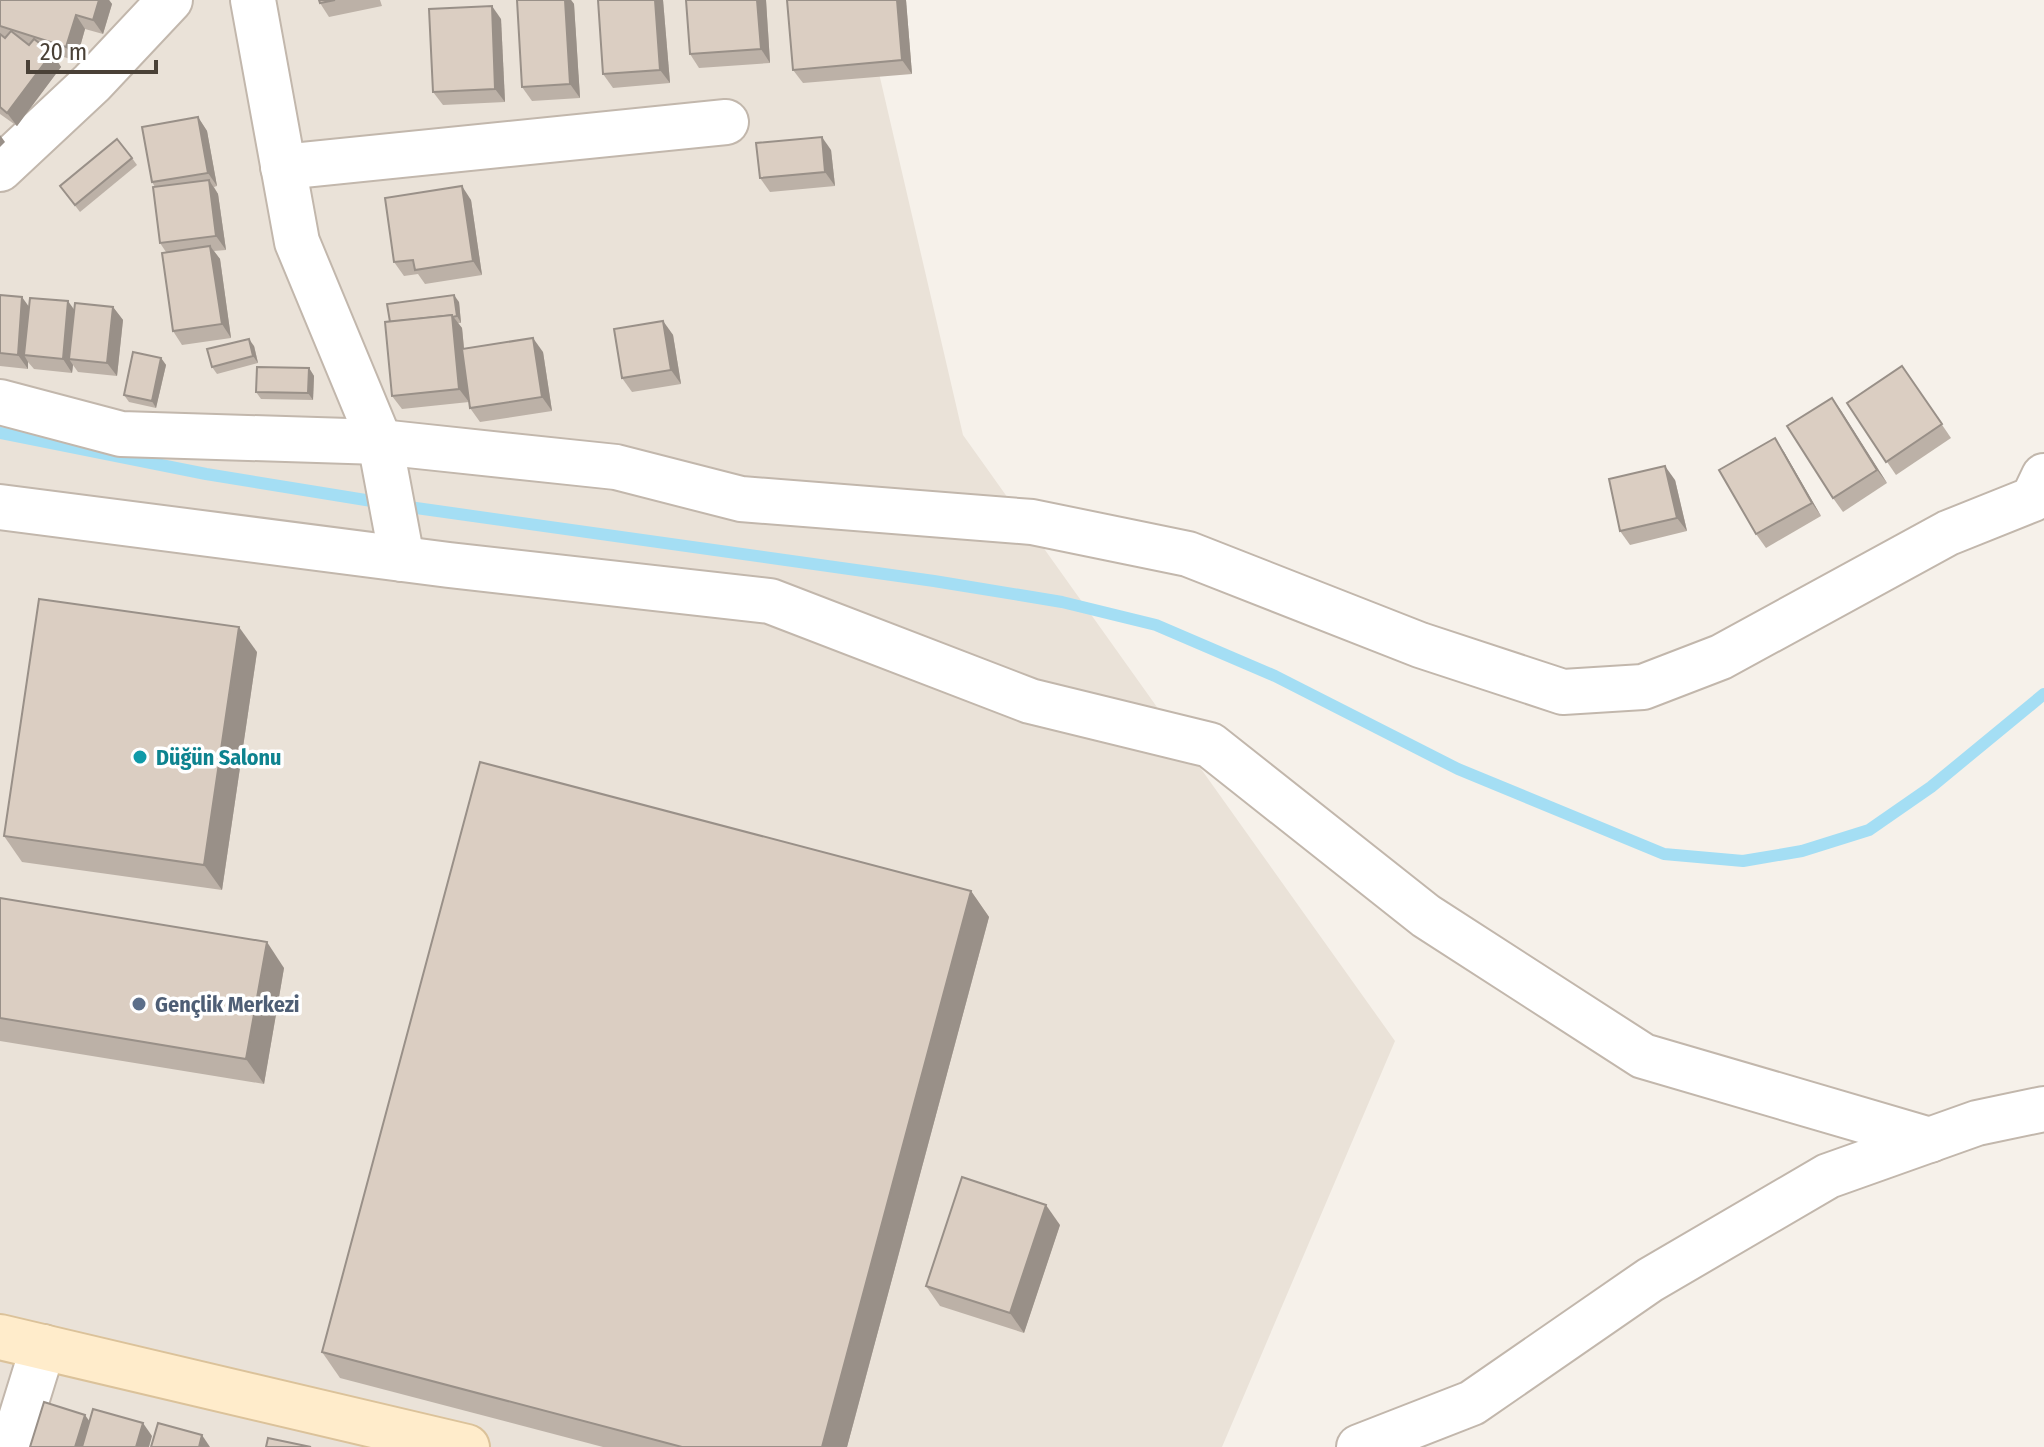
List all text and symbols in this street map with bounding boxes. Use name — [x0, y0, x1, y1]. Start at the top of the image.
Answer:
scale bar — [28, 24, 156, 74]
text: 20 m — [40, 38, 87, 66]
place label: Düğün Salonu — [156, 744, 281, 771]
marker: Düğün Salonu — [131, 748, 149, 766]
place label: Gençlik Merkezi — [155, 991, 300, 1018]
marker: Gençlik Merkezi — [130, 995, 148, 1013]

